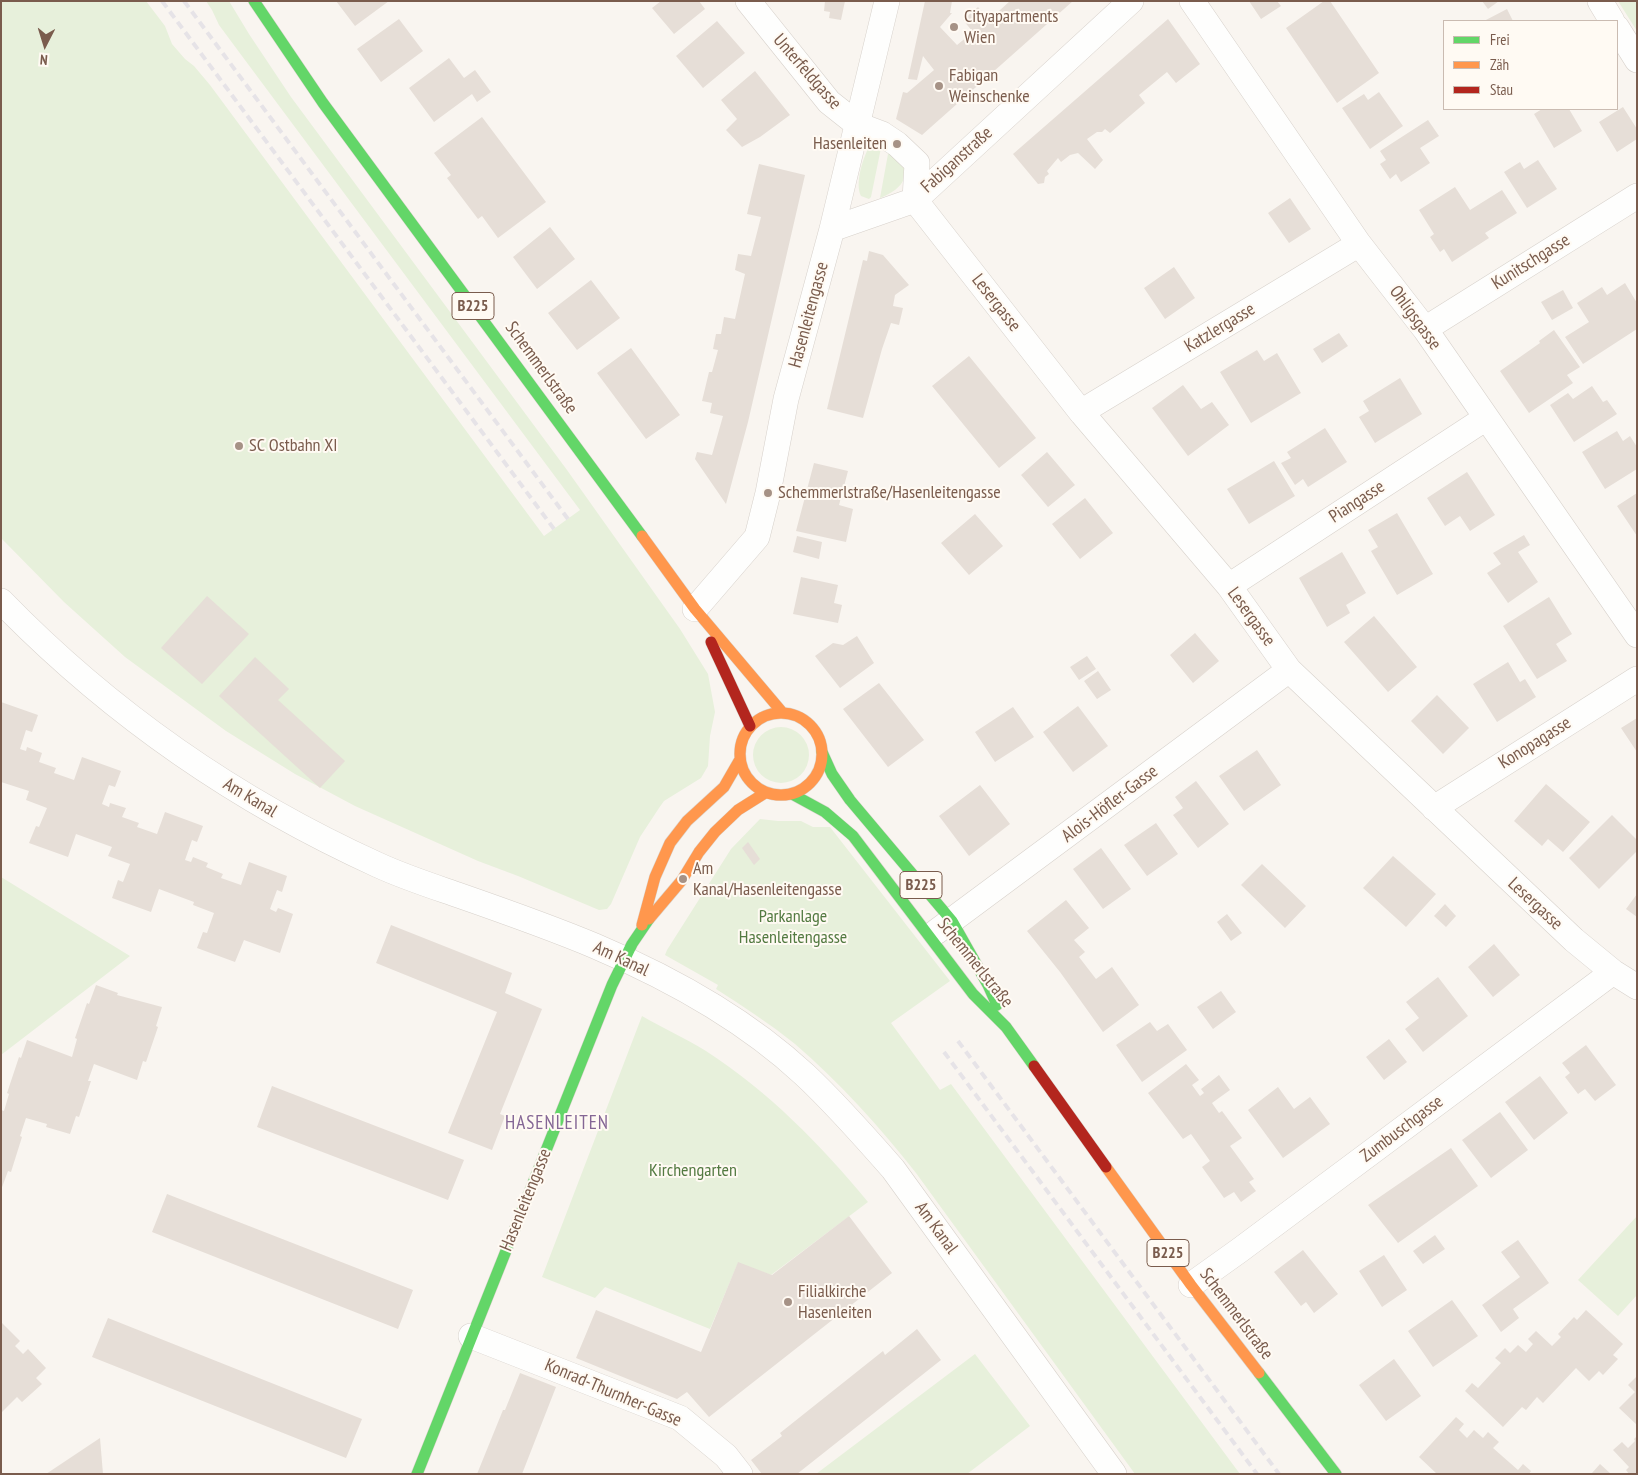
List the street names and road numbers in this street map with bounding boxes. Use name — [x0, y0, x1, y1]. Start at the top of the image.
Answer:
street label: Unterfeldgasse — [768, 30, 846, 114]
street label: Fabiganstraße — [917, 122, 997, 198]
street label: Kunitschgasse — [1488, 230, 1574, 294]
street label: Hasenleitengasse — [785, 260, 833, 370]
street label: Lesergasse — [967, 270, 1025, 336]
street label: Ohligsgasse — [1384, 282, 1446, 354]
road number: B225 — [452, 292, 494, 320]
street label: Katzlergasse — [1181, 299, 1259, 357]
street label: Schemmerlstraße — [500, 318, 582, 418]
street label: Piangasse — [1325, 476, 1389, 528]
street label: Lesergasse — [1223, 583, 1279, 651]
street label: Konopagasse — [1495, 712, 1575, 774]
street label: Alois-Höfler-Gasse — [1058, 761, 1162, 847]
street label: Am Kanal — [219, 774, 281, 822]
road number: B225 — [900, 872, 942, 898]
street label: Lesergasse — [1503, 873, 1567, 935]
street label: Schemmerlstraße — [932, 914, 1018, 1012]
street label: Am Kanal — [590, 937, 652, 981]
street label: Zumbuschgasse — [1356, 1091, 1448, 1167]
street label: Hasenleitengasse — [496, 1146, 556, 1254]
street label: Am Kanal — [910, 1198, 962, 1258]
road number: B225 — [1147, 1240, 1189, 1266]
street label: Schemmerlstraße — [1195, 1264, 1277, 1364]
street label: Konrad-Thurnher-Gasse — [541, 1354, 685, 1432]

